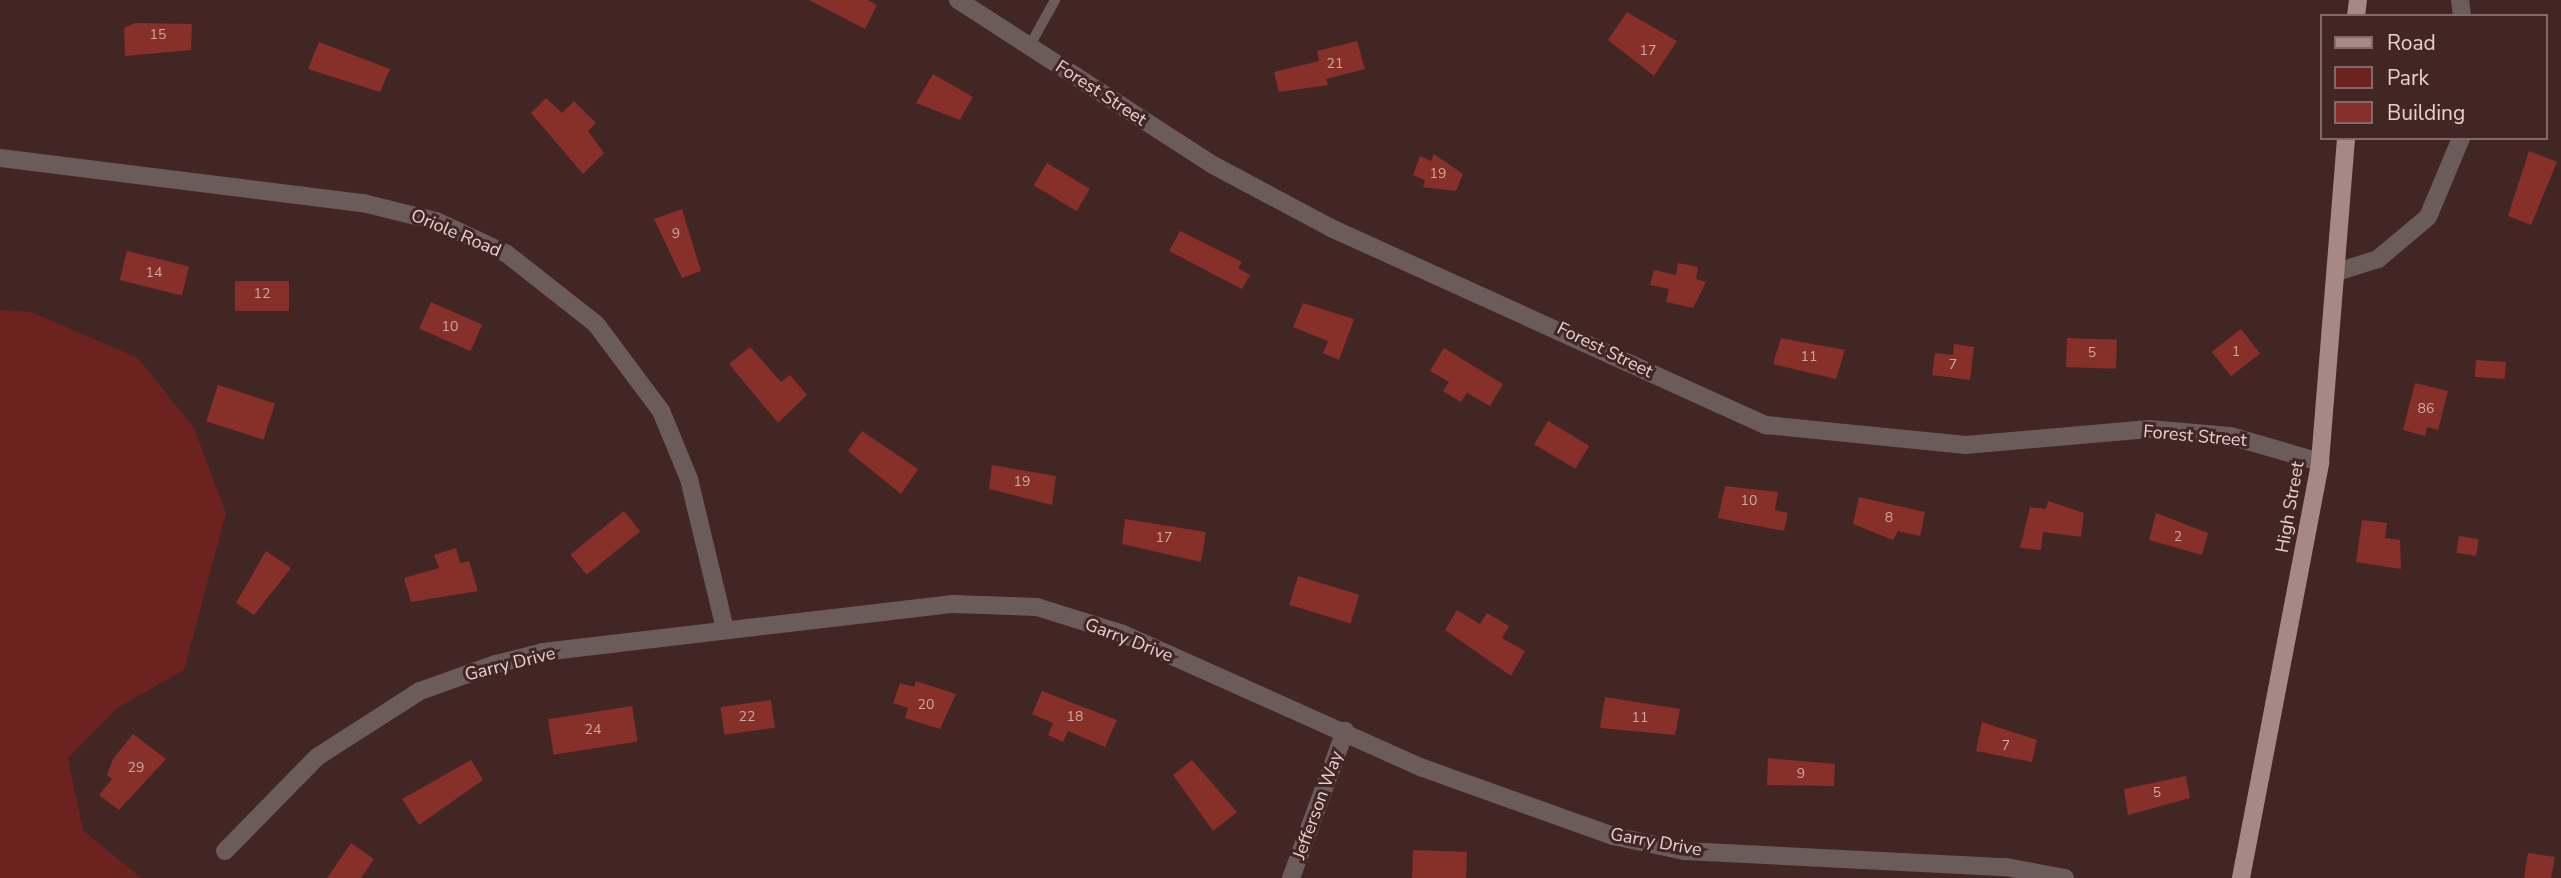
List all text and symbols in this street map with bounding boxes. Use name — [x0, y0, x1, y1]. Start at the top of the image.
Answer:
legend — [2320, 14, 2547, 140]
house number: 15 — [150, 27, 166, 43]
text: Road — [2387, 29, 2436, 57]
house number: 17 — [1640, 43, 1656, 59]
street label: Forest Street — [1051, 56, 1151, 130]
house number: 21 — [1327, 56, 1343, 72]
text: Park — [2387, 64, 2429, 92]
text: Building — [2387, 99, 2465, 127]
house number: 19 — [1430, 166, 1446, 182]
street label: Oriole Road — [408, 204, 504, 262]
house number: 9 — [672, 226, 680, 242]
house number: 14 — [146, 265, 162, 281]
house number: 12 — [254, 286, 270, 302]
street label: Forest Street — [1554, 317, 1656, 383]
house number: 10 — [442, 319, 458, 335]
house number: 1 — [2232, 344, 2240, 360]
house number: 5 — [2088, 345, 2096, 361]
house number: 11 — [1801, 349, 1817, 365]
house number: 7 — [1949, 357, 1957, 373]
house number: 86 — [2418, 401, 2434, 417]
street label: Forest Street — [2142, 421, 2248, 451]
street label: High Street — [2271, 460, 2309, 554]
house number: 19 — [1014, 474, 1030, 490]
house number: 10 — [1741, 493, 1757, 509]
house number: 8 — [1885, 510, 1893, 526]
house number: 2 — [2174, 529, 2182, 545]
house number: 17 — [1156, 530, 1172, 546]
street label: Garry Drive — [1082, 613, 1176, 667]
street label: Garry Drive — [462, 642, 558, 686]
house number: 20 — [918, 697, 934, 713]
house number: 22 — [739, 709, 755, 725]
house number: 18 — [1067, 709, 1083, 725]
house number: 11 — [1632, 710, 1648, 726]
house number: 24 — [585, 722, 601, 738]
house number: 7 — [2002, 738, 2010, 754]
street label: Jefferson Way — [1288, 748, 1348, 862]
house number: 29 — [128, 760, 144, 776]
house number: 9 — [1797, 766, 1805, 782]
house number: 5 — [2153, 785, 2161, 801]
street label: Garry Drive — [1609, 823, 1703, 861]

